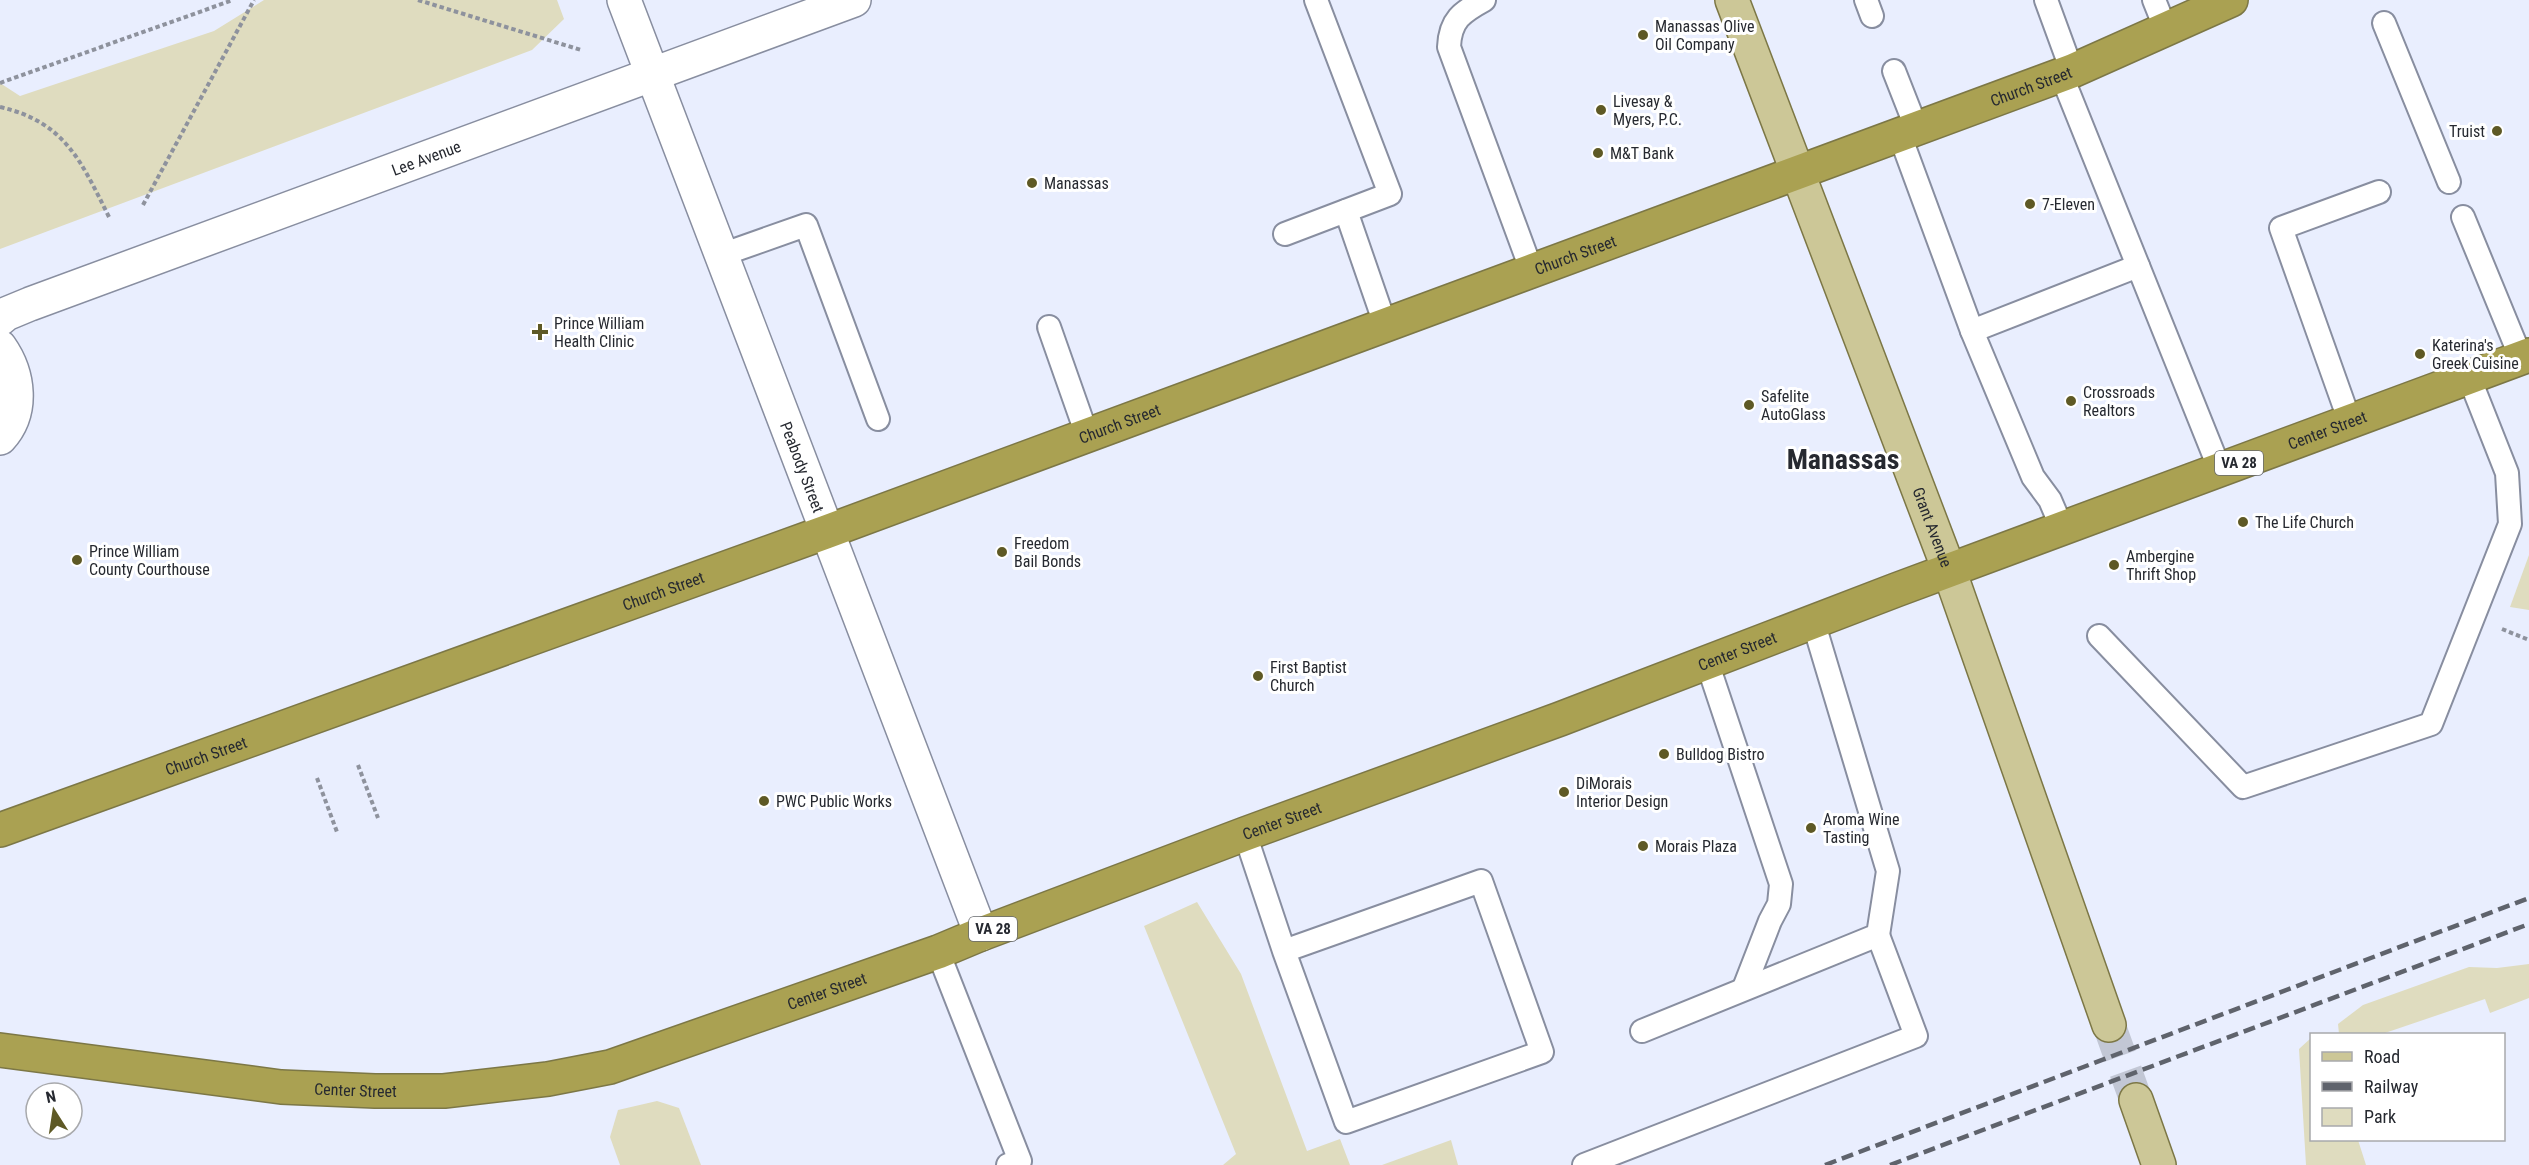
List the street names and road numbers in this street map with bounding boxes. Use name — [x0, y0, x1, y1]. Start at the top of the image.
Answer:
street label: Church Street — [1988, 62, 2075, 110]
street label: Lee Avenue — [389, 136, 463, 179]
street label: Church Street — [1532, 231, 1619, 279]
street label: Church Street — [1076, 400, 1163, 447]
street label: Center Street — [2285, 407, 2369, 453]
street label: Peabody Street — [777, 419, 829, 515]
road number: VA 28 — [2215, 451, 2263, 475]
street label: Grant Avenue — [1909, 484, 1956, 570]
street label: Church Street — [620, 567, 707, 614]
street label: Center Street — [1695, 627, 1779, 675]
street label: Church Street — [163, 732, 250, 779]
street label: Center Street — [1240, 797, 1324, 844]
road number: VA 28 — [969, 917, 1017, 941]
street label: Center Street — [785, 968, 869, 1014]
street label: Center Street — [314, 1079, 397, 1101]

